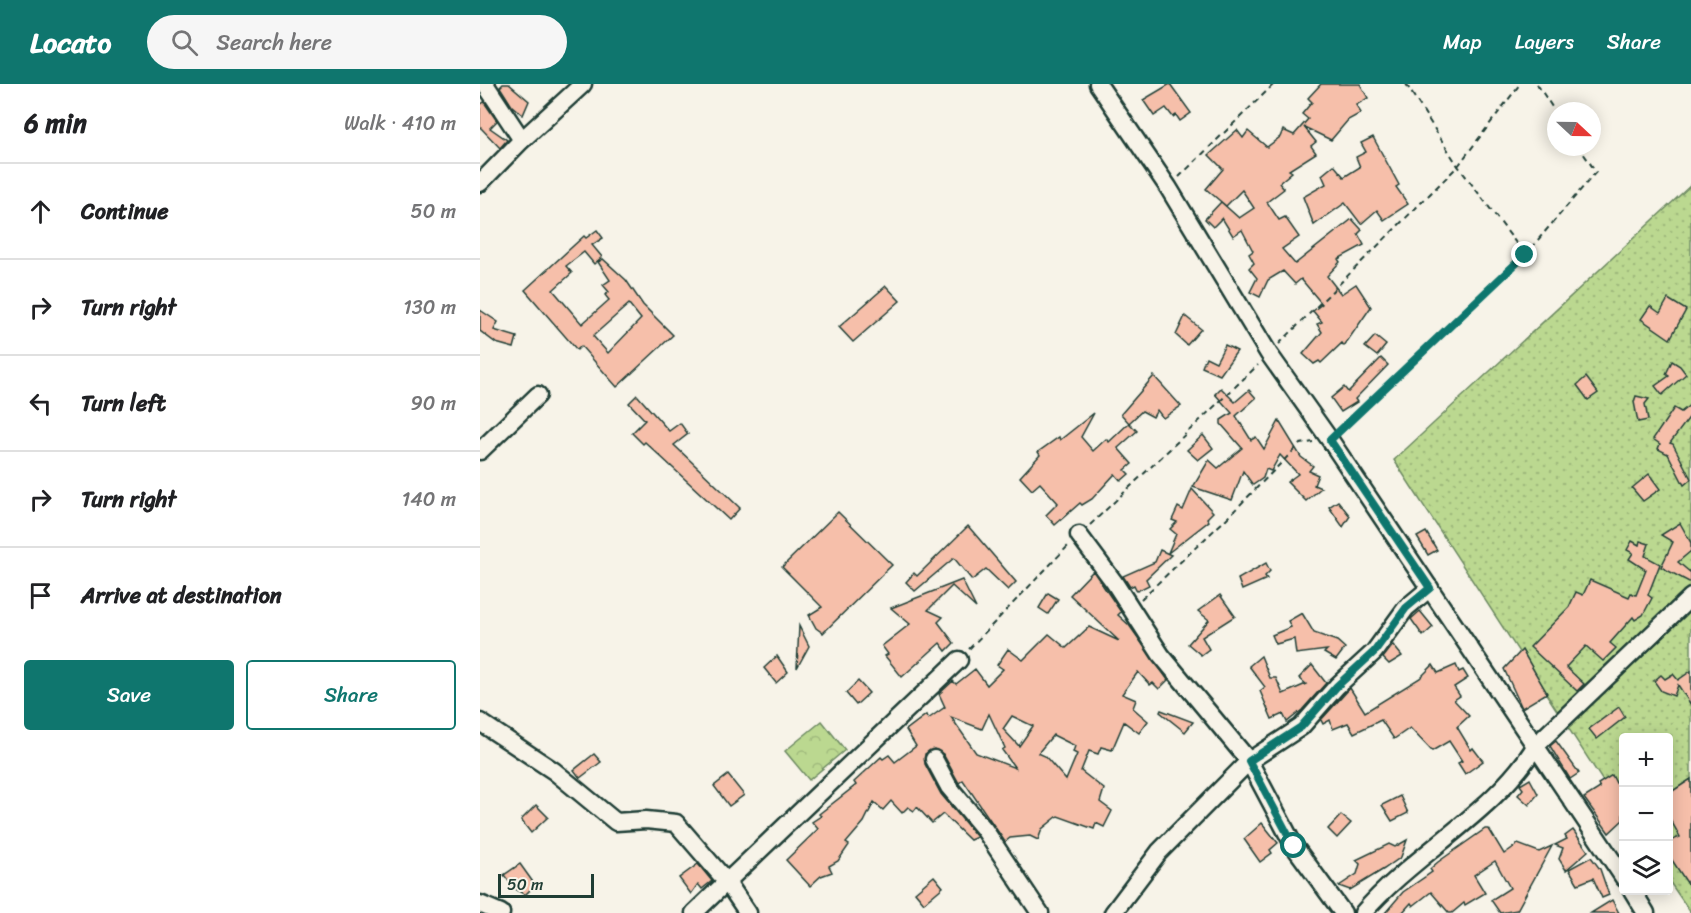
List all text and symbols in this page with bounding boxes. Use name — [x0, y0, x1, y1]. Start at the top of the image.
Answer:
search box — [147, 15, 567, 69]
text: Locato — [30, 18, 111, 67]
text: Search here — [216, 23, 332, 62]
text: Map — [1443, 23, 1482, 61]
text: Layers — [1515, 23, 1574, 61]
text: Share — [1607, 23, 1661, 61]
icon: search — [168, 26, 201, 59]
text: 6 min — [24, 100, 87, 146]
north arrow — [1547, 102, 1601, 156]
text: Walk · 410 m — [344, 106, 456, 141]
text: Continue — [81, 192, 169, 231]
text: 50 m — [411, 194, 456, 229]
icon: ahead — [24, 195, 57, 228]
route end — [1511, 241, 1537, 267]
text: Turn right — [81, 288, 176, 327]
text: 130 m — [403, 290, 456, 325]
icon: right — [24, 291, 57, 324]
text: Turn left — [81, 384, 166, 423]
text: 90 m — [411, 386, 456, 421]
icon: left — [24, 387, 57, 420]
text: Turn right — [81, 480, 176, 519]
text: 140 m — [402, 482, 456, 517]
icon: right — [24, 483, 57, 516]
text: Arrive at destination — [81, 576, 282, 615]
icon: arrive — [24, 579, 57, 612]
button: Save — [24, 660, 234, 730]
button: Share — [246, 660, 456, 730]
map controls — [1619, 733, 1673, 895]
button: + — [1619, 733, 1673, 787]
button: − — [1619, 787, 1673, 841]
route start — [1280, 832, 1306, 858]
button: layers — [1619, 841, 1673, 895]
text: 50 m — [507, 870, 543, 899]
scale bar — [498, 871, 594, 898]

